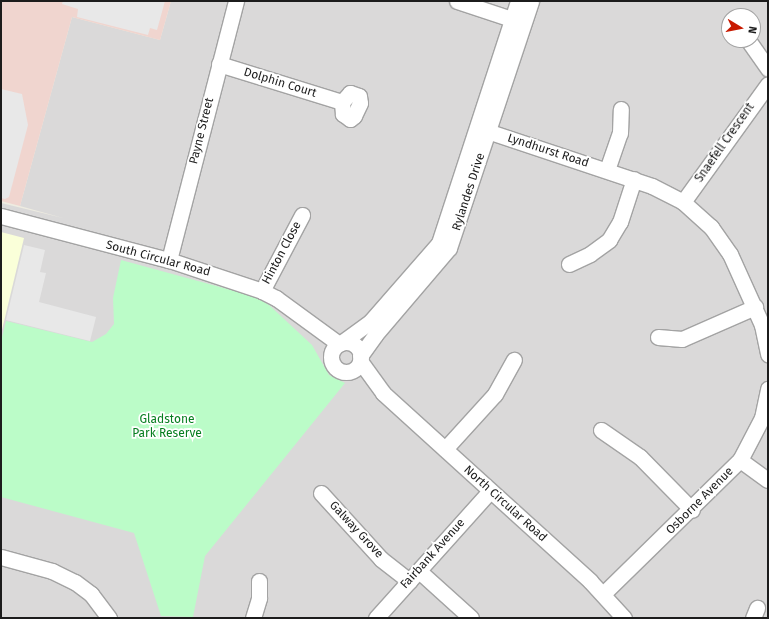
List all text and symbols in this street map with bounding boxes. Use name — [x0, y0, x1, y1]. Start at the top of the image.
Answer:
north arrow — [721, 8, 761, 48]
text: N — [745, 25, 759, 35]
street label: Dolphin Court — [242, 65, 318, 101]
street label: Payne Street — [187, 96, 217, 166]
street label: Snaefell Crescent — [692, 101, 758, 185]
street label: Lyndhurst Road — [506, 131, 590, 171]
street label: Rylandes Drive — [450, 151, 488, 233]
street label: Hinton Close — [259, 219, 305, 287]
street label: South Circular Road — [104, 238, 212, 280]
park label: Gladstone Park Reserve — [132, 413, 202, 441]
street label: North Circular Road — [460, 463, 550, 545]
street label: Osborne Avenue — [663, 464, 737, 538]
street label: Galway Grove — [326, 499, 386, 561]
street label: Fairbank Avenue — [398, 516, 468, 592]

